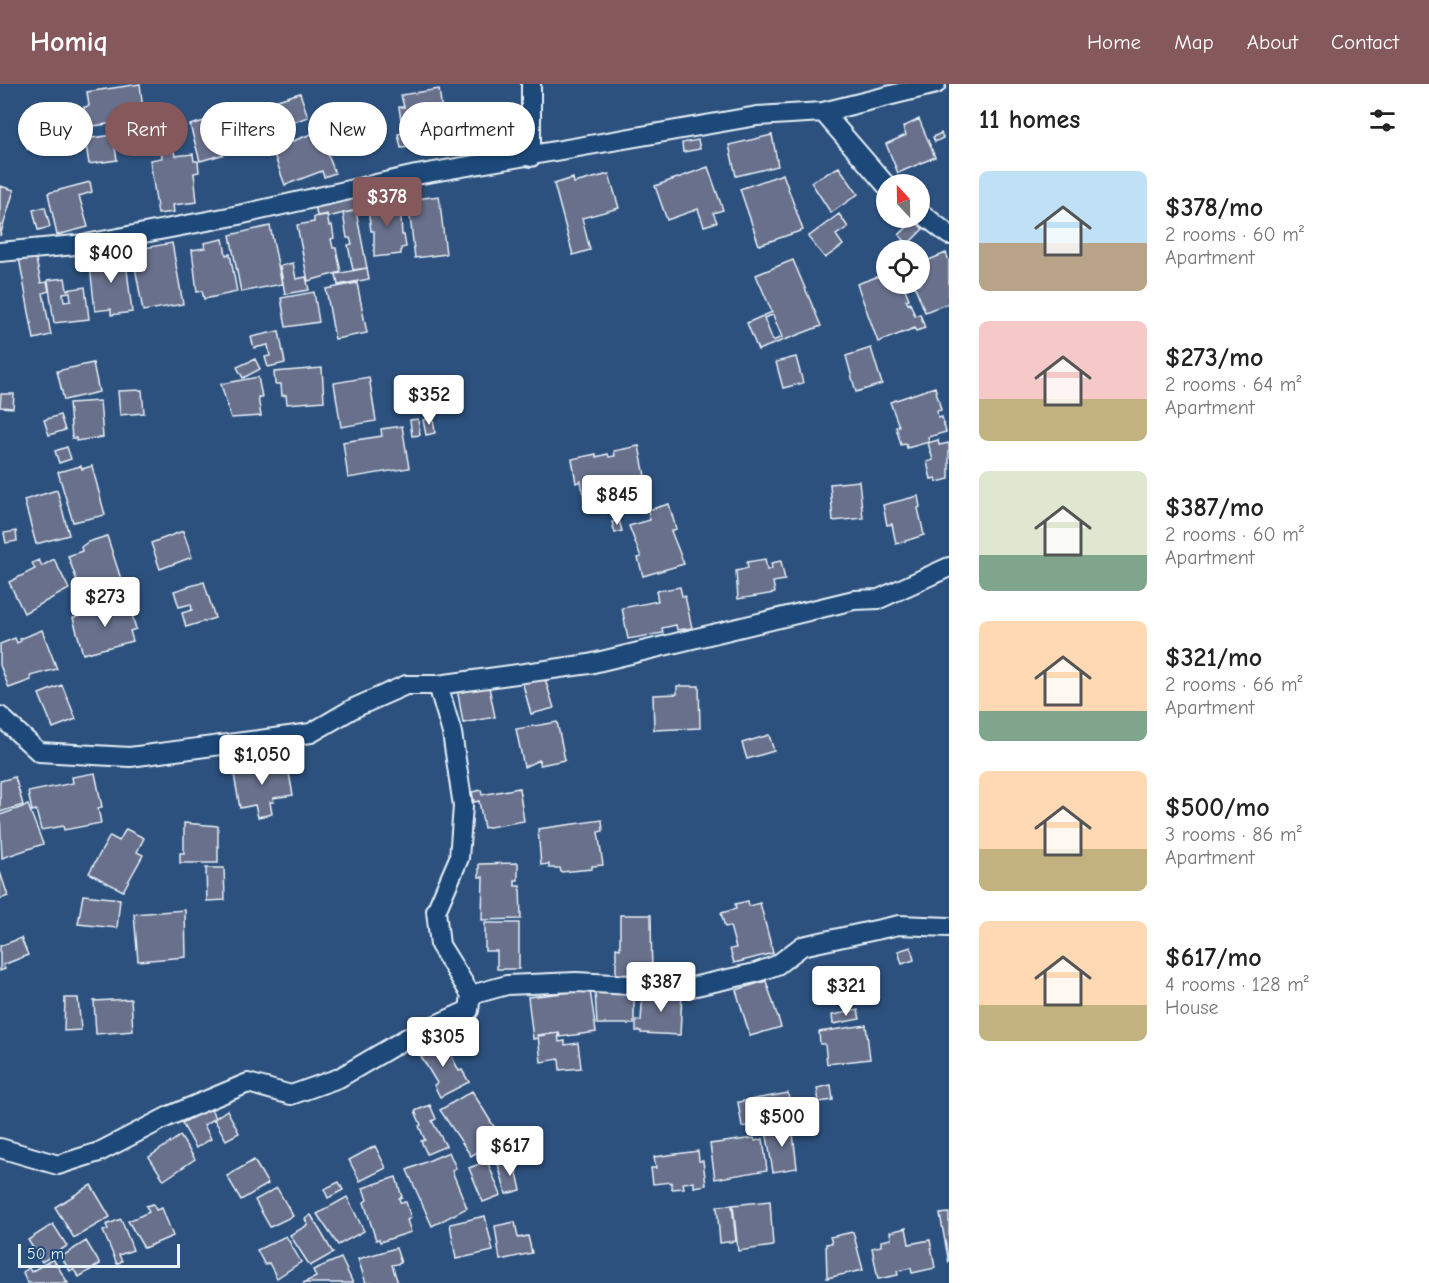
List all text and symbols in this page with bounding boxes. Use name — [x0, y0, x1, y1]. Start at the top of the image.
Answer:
text: Homiq — [30, 26, 108, 58]
text: Home — [1087, 30, 1141, 54]
text: Map — [1174, 30, 1214, 54]
text: About — [1247, 30, 1298, 54]
text: Contact — [1331, 30, 1399, 54]
chip: Buy — [18, 102, 93, 156]
chip: Rent — [105, 102, 188, 156]
chip: Filters — [200, 102, 296, 156]
chip: New — [308, 102, 387, 156]
chip: Apartment — [399, 102, 535, 156]
icon: filters — [1366, 104, 1399, 137]
text: 11 homes — [979, 105, 1080, 135]
north arrow — [876, 174, 930, 228]
map controls — [876, 174, 930, 294]
pin: $378 — [351, 177, 423, 228]
text: $378 — [367, 185, 407, 208]
text: $378/mo — [1165, 193, 1263, 223]
icon: home — [1027, 195, 1099, 267]
text: 2 rooms · 60 m² — [1165, 223, 1304, 246]
pin: $400 — [75, 233, 147, 284]
button: locate — [876, 240, 930, 294]
text: $400 — [89, 241, 133, 264]
text: Apartment — [1165, 246, 1255, 269]
text: $273/mo — [1165, 343, 1263, 373]
icon: home — [1027, 345, 1099, 417]
text: 2 rooms · 64 m² — [1165, 373, 1301, 396]
pin: $352 — [393, 375, 465, 426]
text: $352 — [408, 383, 450, 406]
text: Apartment — [1165, 396, 1255, 419]
pin: $845 — [581, 475, 653, 526]
text: $845 — [596, 483, 638, 506]
text: $387/mo — [1165, 493, 1264, 523]
icon: home — [1027, 495, 1099, 567]
text: 2 rooms · 60 m² — [1165, 523, 1304, 546]
text: Apartment — [1165, 546, 1255, 569]
pin: $273 — [69, 577, 141, 628]
text: $273 — [85, 585, 125, 608]
text: $321/mo — [1165, 643, 1262, 673]
icon: home — [1027, 645, 1099, 717]
text: 2 rooms · 66 m² — [1165, 673, 1303, 696]
text: Apartment — [1165, 696, 1255, 719]
pin: $1,050 — [213, 735, 311, 786]
text: $1,050 — [233, 743, 291, 766]
text: $500/mo — [1165, 793, 1270, 823]
icon: home — [1027, 795, 1099, 867]
text: 3 rooms · 86 m² — [1165, 823, 1302, 846]
text: Apartment — [1165, 846, 1255, 869]
text: $617/mo — [1165, 943, 1262, 973]
icon: home — [1027, 945, 1099, 1017]
pin: $387 — [625, 962, 697, 1013]
pin: $321 — [810, 966, 882, 1017]
text: $387 — [640, 970, 682, 993]
text: 4 rooms · 128 m² — [1165, 973, 1309, 996]
text: $321 — [826, 974, 866, 997]
text: House — [1165, 996, 1219, 1019]
pin: $305 — [407, 1017, 479, 1068]
text: $305 — [421, 1025, 465, 1048]
pin: $500 — [746, 1097, 818, 1148]
text: $500 — [759, 1105, 805, 1128]
pin: $617 — [474, 1126, 546, 1177]
text: $617 — [490, 1134, 530, 1157]
scale bar — [18, 1241, 180, 1268]
text: 50 m — [27, 1245, 64, 1263]

